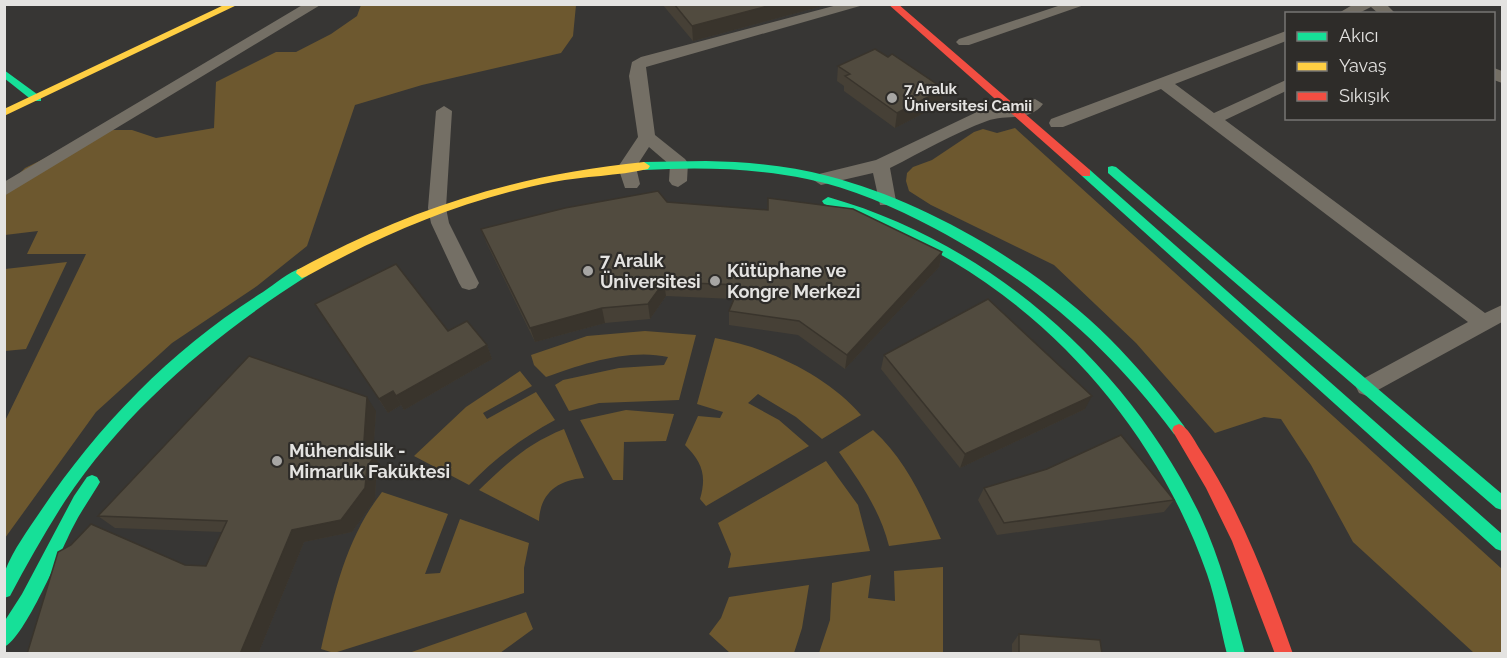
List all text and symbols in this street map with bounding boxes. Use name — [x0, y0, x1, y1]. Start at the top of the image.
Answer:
legend — [1285, 12, 1495, 120]
text: Akıcı — [1339, 25, 1378, 46]
text: Yavaş — [1339, 55, 1387, 76]
place label: 7 Aralık Üniversitesi Camii — [904, 80, 1032, 115]
text: Sıkışık — [1339, 85, 1390, 106]
marker: 7 Aralık Üniversitesi Camii — [885, 91, 899, 105]
place label: 7 Aralık Üniversitesi — [600, 250, 701, 292]
place label: Kütüphane ve Kongre Merkezi — [727, 260, 860, 302]
marker: 7 Aralık Üniversitesi — [581, 264, 595, 278]
marker: Kütüphane ve Kongre Merkezi — [708, 274, 722, 288]
place label: Mühendislik - Mimarlık Faküktesi — [289, 440, 450, 482]
marker: Mühendislik - Mimarlık Faküktesi — [270, 454, 284, 468]

